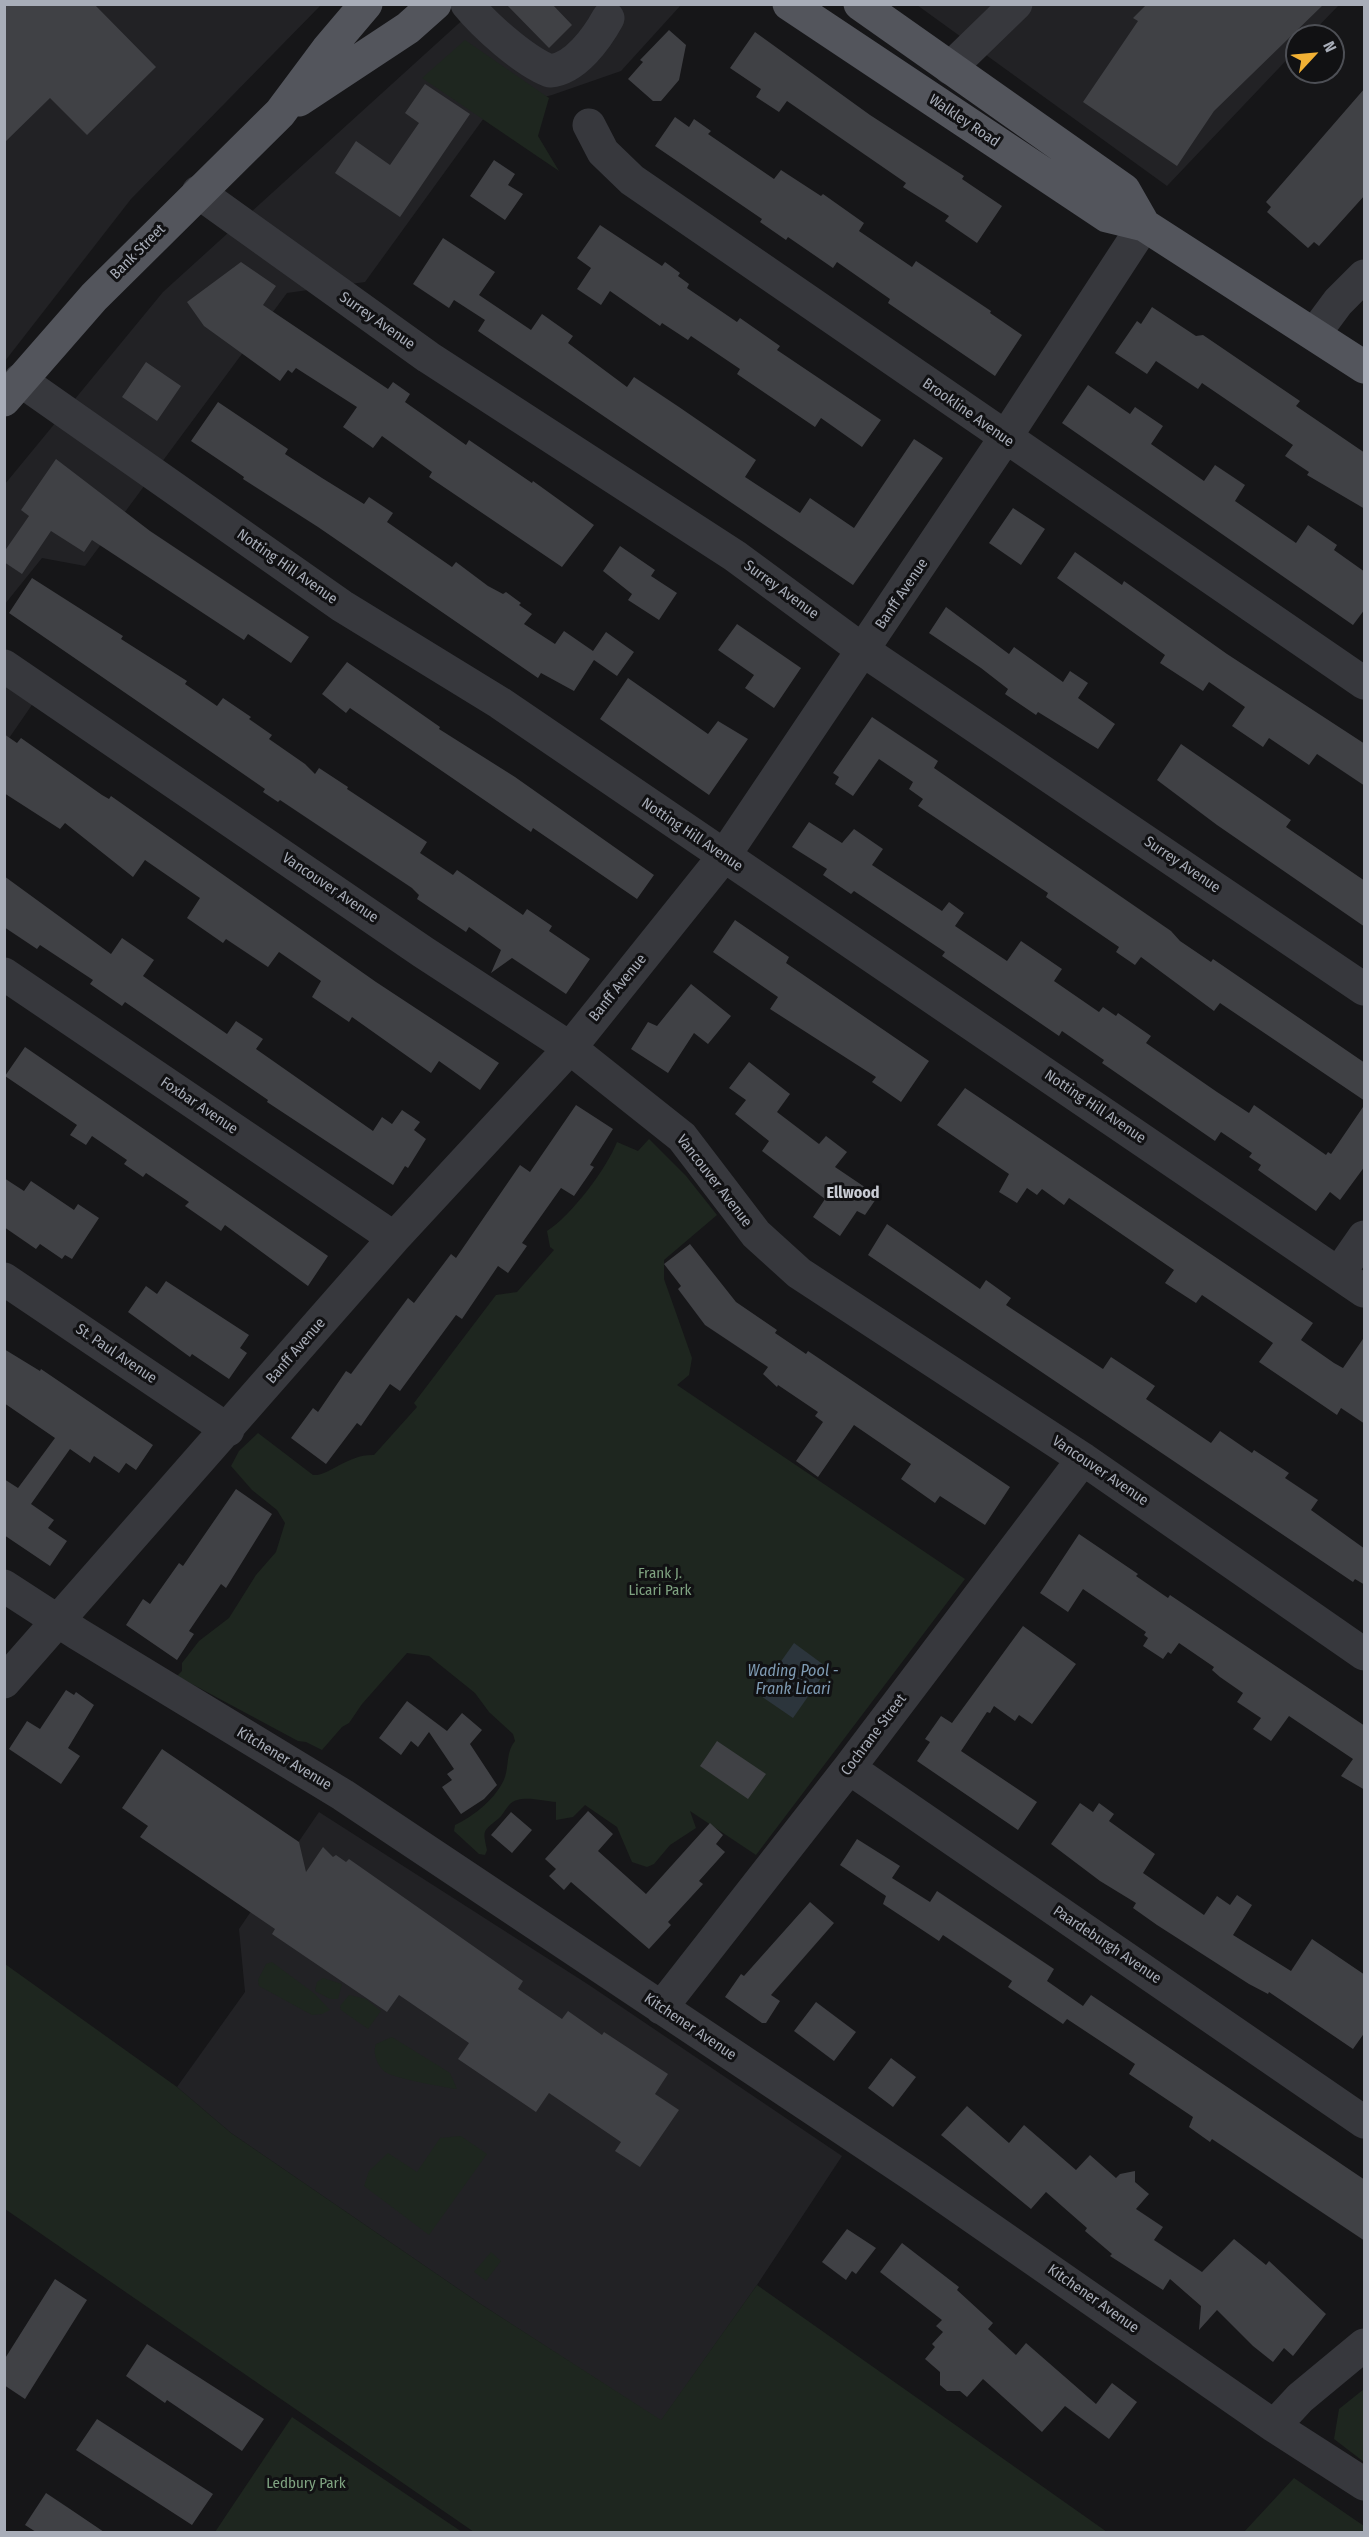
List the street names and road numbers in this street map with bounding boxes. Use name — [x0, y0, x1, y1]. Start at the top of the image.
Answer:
street label: Walkley Road — [925, 91, 1003, 151]
street label: Bank Street — [107, 221, 169, 283]
street label: Surrey Avenue — [336, 288, 418, 354]
street label: Brookline Avenue — [919, 375, 1017, 451]
street label: Notting Hill Avenue — [233, 526, 341, 608]
street label: Banff Avenue — [872, 555, 932, 633]
street label: Surrey Avenue — [740, 557, 822, 623]
street label: Notting Hill Avenue — [638, 794, 746, 876]
street label: Surrey Avenue — [1141, 833, 1223, 897]
street label: Vancouver Avenue — [279, 849, 381, 927]
street label: Banff Avenue — [585, 951, 651, 1025]
street label: Notting Hill Avenue — [1041, 1066, 1149, 1148]
street label: Foxbar Avenue — [157, 1074, 241, 1138]
street label: Vancouver Avenue — [672, 1131, 756, 1231]
street label: Banff Avenue — [263, 1314, 329, 1388]
street label: St. Paul Avenue — [72, 1320, 160, 1388]
street label: Vancouver Avenue — [1049, 1432, 1151, 1510]
street label: Cochrane Street — [838, 1691, 910, 1779]
street label: Kitchener Avenue — [233, 1724, 335, 1794]
street label: Paardeburgh Avenue — [1050, 1902, 1164, 1988]
street label: Kitchener Avenue — [640, 1990, 740, 2064]
street label: Kitchener Avenue — [1044, 2261, 1142, 2337]

